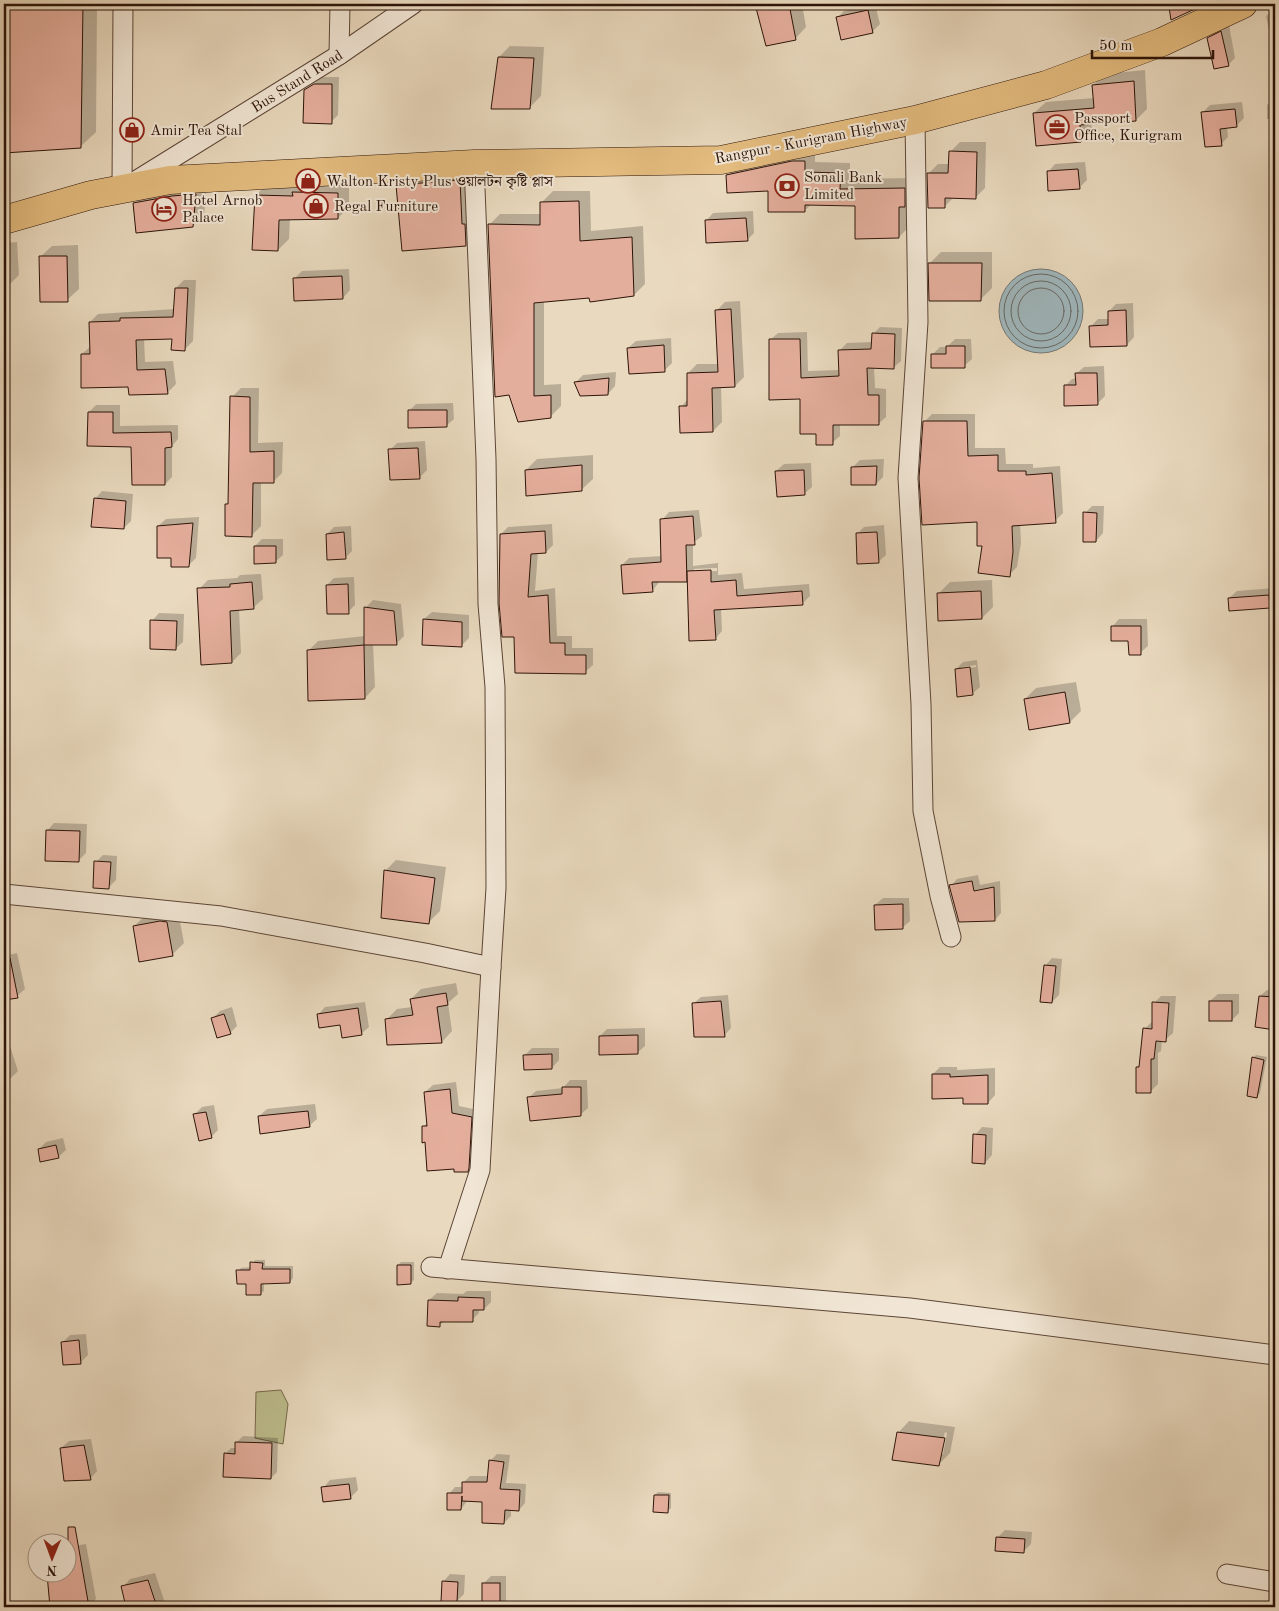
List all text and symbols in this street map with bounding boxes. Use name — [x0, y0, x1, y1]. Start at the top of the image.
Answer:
scale bar — [1092, 28, 1213, 60]
text: 50 m — [1099, 39, 1133, 54]
street label: Bus Stand Road — [249, 48, 346, 116]
place label: Passport Office, Kurigram — [1074, 112, 1182, 144]
office icon: Passport Office, Kurigram — [1044, 114, 1070, 140]
street label: Rangpur - Kurigram Highway — [714, 115, 909, 168]
shop icon: Amir Tea Stal — [119, 117, 145, 143]
place label: Amir Tea Stal — [150, 124, 242, 139]
shop icon: Walton Kristy Plus ওয়ালটন কৃষ্টি প্লাস — [295, 168, 321, 194]
place label: Sonali Bank Limited — [804, 171, 882, 203]
place label: Walton Kristy Plus ওয়ালটন কৃষ্টি প্লাস — [326, 173, 554, 190]
bank icon: Sonali Bank Limited — [774, 173, 800, 199]
shop icon: Regal Furniture — [303, 193, 329, 219]
place label: Hotel Arnob Palace — [182, 194, 263, 226]
hotel icon: Hotel Arnob Palace — [151, 196, 177, 222]
place label: Regal Furniture — [334, 200, 438, 215]
north arrow — [28, 1534, 78, 1584]
text: N — [46, 1563, 57, 1577]

